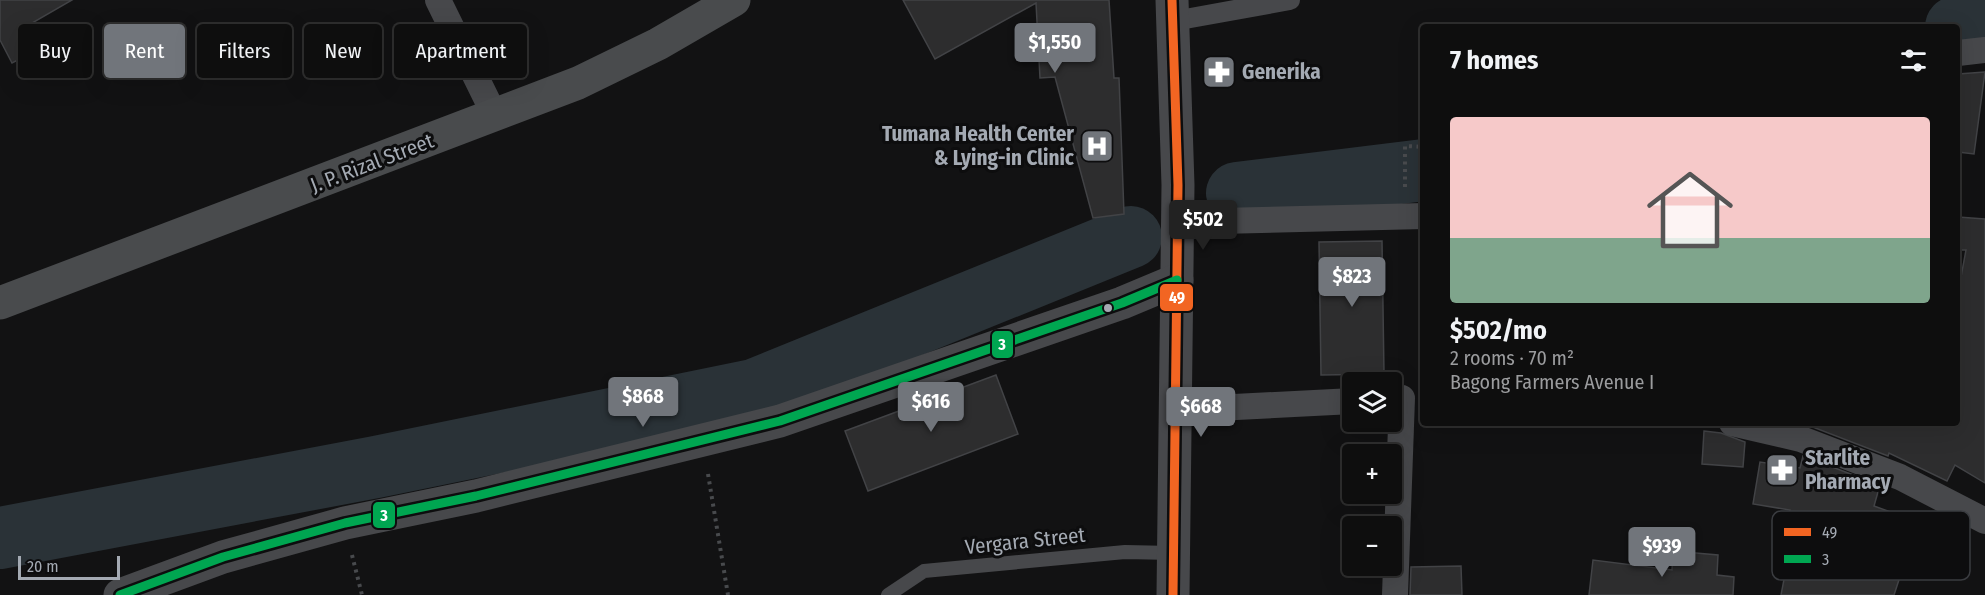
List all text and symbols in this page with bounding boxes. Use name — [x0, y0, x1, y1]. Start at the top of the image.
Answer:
pin: $1,550 — [1006, 23, 1104, 74]
chip: Buy — [18, 24, 92, 78]
chip: Rent — [104, 24, 185, 78]
chip: Filters — [197, 24, 292, 78]
chip: New — [304, 24, 382, 78]
chip: Apartment — [394, 24, 527, 78]
text: $1,550 — [1029, 30, 1081, 54]
icon: filters — [1897, 44, 1930, 77]
text: 7 homes — [1450, 45, 1538, 76]
pharmacy icon: Generika — [1201, 54, 1237, 90]
place label: Generika — [1242, 59, 1321, 85]
place label: Tumana Health Center & Lying-in Clinic — [882, 121, 1075, 171]
street label: J. P. Rizal Street — [307, 128, 437, 198]
hospital icon: Tumana Health Center & Lying-in Clinic — [1079, 128, 1115, 164]
icon: home — [1636, 156, 1744, 264]
pin: $502 — [1167, 200, 1239, 251]
text: $502 — [1183, 207, 1223, 231]
pin: $823 — [1316, 257, 1388, 308]
text: $823 — [1332, 264, 1372, 288]
line badge: 49 — [1159, 283, 1194, 312]
text: 49 — [1169, 288, 1185, 307]
unlabelled marker — [1102, 302, 1114, 314]
text: $502/mo — [1450, 315, 1547, 346]
line badge: 3 — [991, 330, 1014, 359]
text: 3 — [997, 335, 1006, 354]
text: 2 rooms · 70 m² — [1450, 346, 1574, 370]
text: Bagong Farmers Avenue I — [1450, 370, 1654, 394]
map controls — [1342, 372, 1402, 576]
button: layers — [1342, 372, 1402, 432]
pin: $868 — [607, 377, 679, 428]
pin: $616 — [895, 382, 967, 433]
text: $868 — [622, 384, 664, 408]
pin: $668 — [1165, 387, 1237, 438]
text: $616 — [912, 389, 950, 413]
text: $668 — [1180, 394, 1222, 418]
button: + — [1342, 444, 1402, 504]
place label: Starlite Pharmacy — [1805, 445, 1892, 495]
pharmacy icon: Starlite Pharmacy — [1764, 452, 1800, 488]
line badge: 3 — [372, 501, 396, 529]
text: 3 — [379, 506, 388, 525]
legend — [1772, 511, 1970, 580]
button: − — [1342, 516, 1402, 576]
street label: Vergara Street — [964, 522, 1087, 560]
text: 49 — [1822, 523, 1837, 542]
pin: $939 — [1626, 527, 1698, 578]
text: $939 — [1642, 534, 1682, 558]
text: 3 — [1822, 550, 1829, 569]
scale bar — [18, 553, 120, 580]
text: 20 m — [27, 557, 58, 576]

